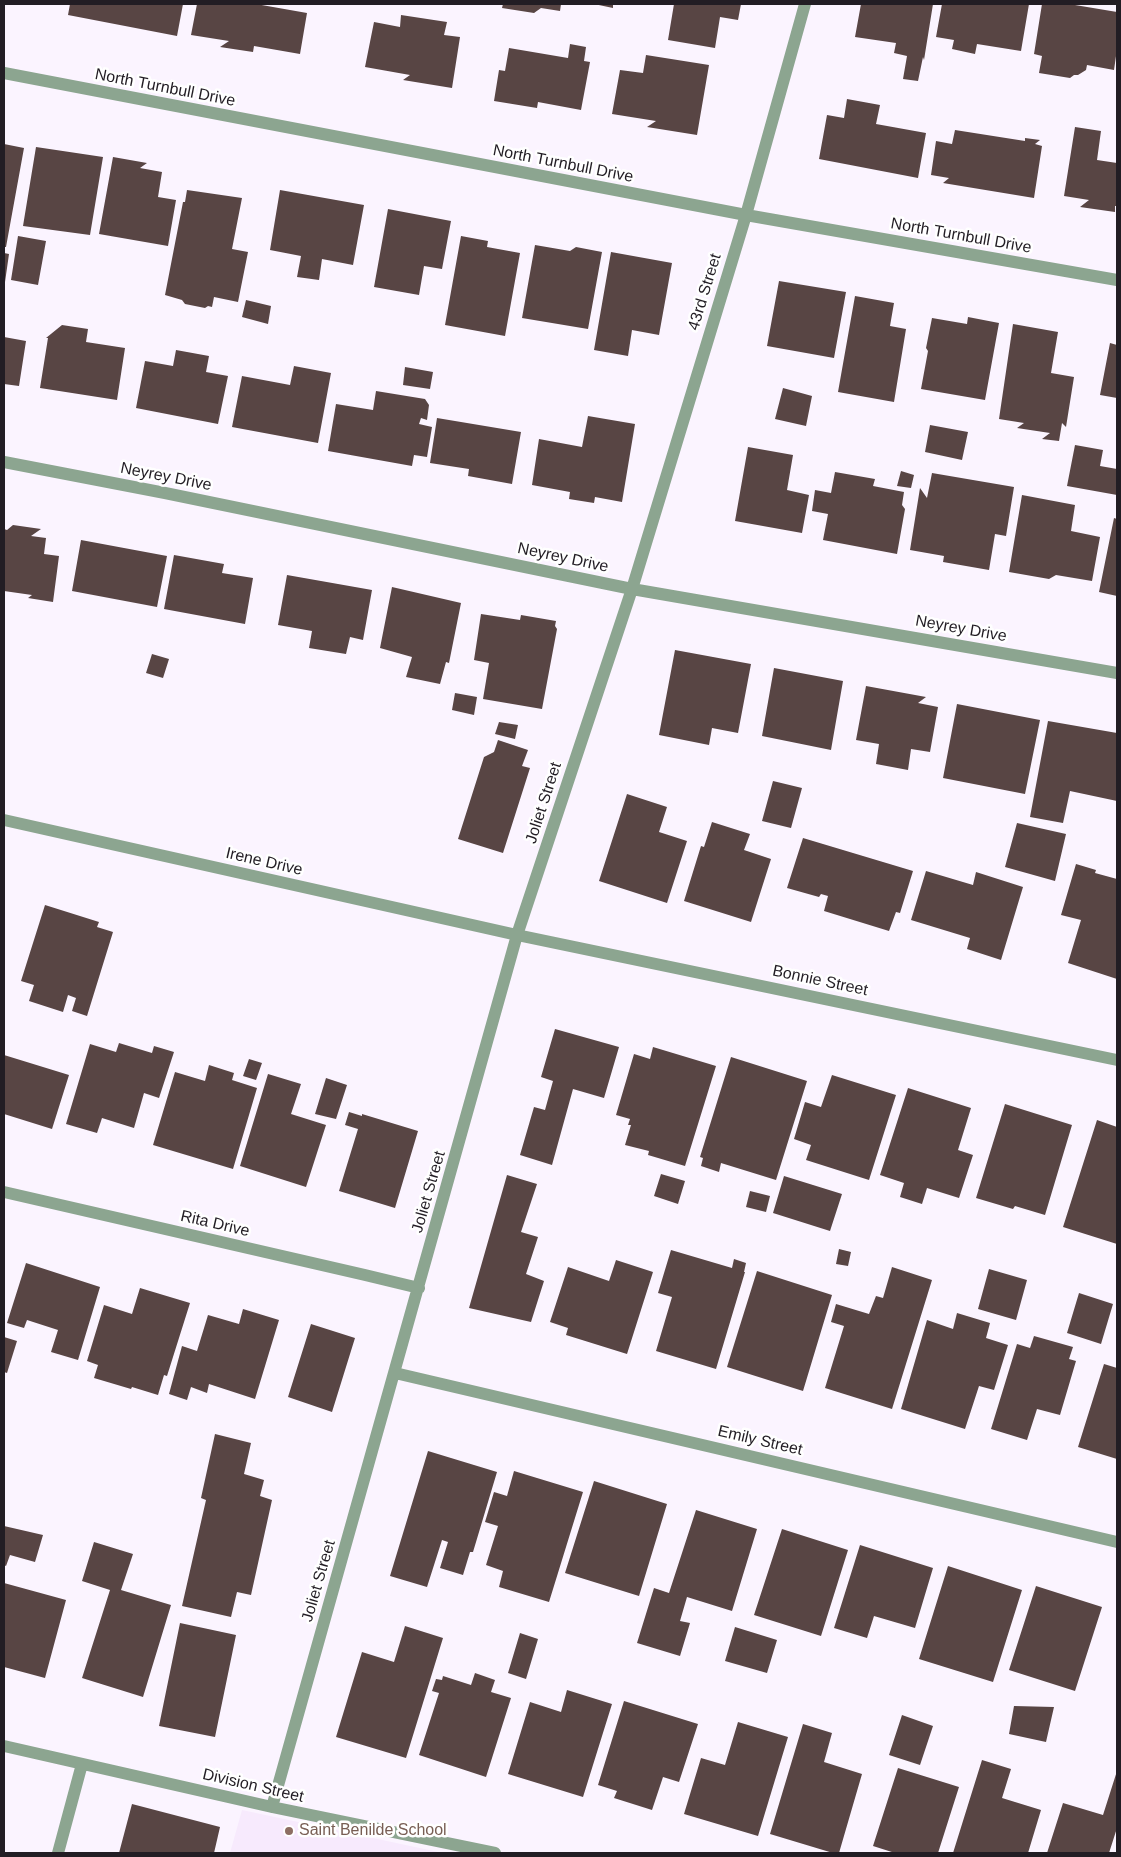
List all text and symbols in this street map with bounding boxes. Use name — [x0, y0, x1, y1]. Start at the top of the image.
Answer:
street label: North Turnbull Drive — [93, 65, 237, 111]
street label: North Turnbull Drive — [491, 141, 635, 187]
street label: North Turnbull Drive — [889, 214, 1033, 258]
street label: 43rd Street — [684, 251, 726, 333]
street label: Neyrey Drive — [119, 459, 213, 495]
street label: Neyrey Drive — [516, 539, 610, 577]
street label: Neyrey Drive — [914, 612, 1008, 646]
street label: Joliet Street — [522, 760, 566, 846]
street label: Irene Drive — [224, 844, 304, 880]
street label: Bonnie Street — [771, 962, 869, 1000]
street label: Joliet Street — [408, 1149, 450, 1235]
street label: Rita Drive — [179, 1207, 251, 1241]
street label: Emily Street — [716, 1422, 804, 1460]
street label: Joliet Street — [298, 1538, 340, 1624]
street label: Division Street — [201, 1765, 305, 1807]
place label: Saint Benilde School — [299, 1821, 447, 1841]
marker: Saint Benilde School — [283, 1825, 295, 1837]

